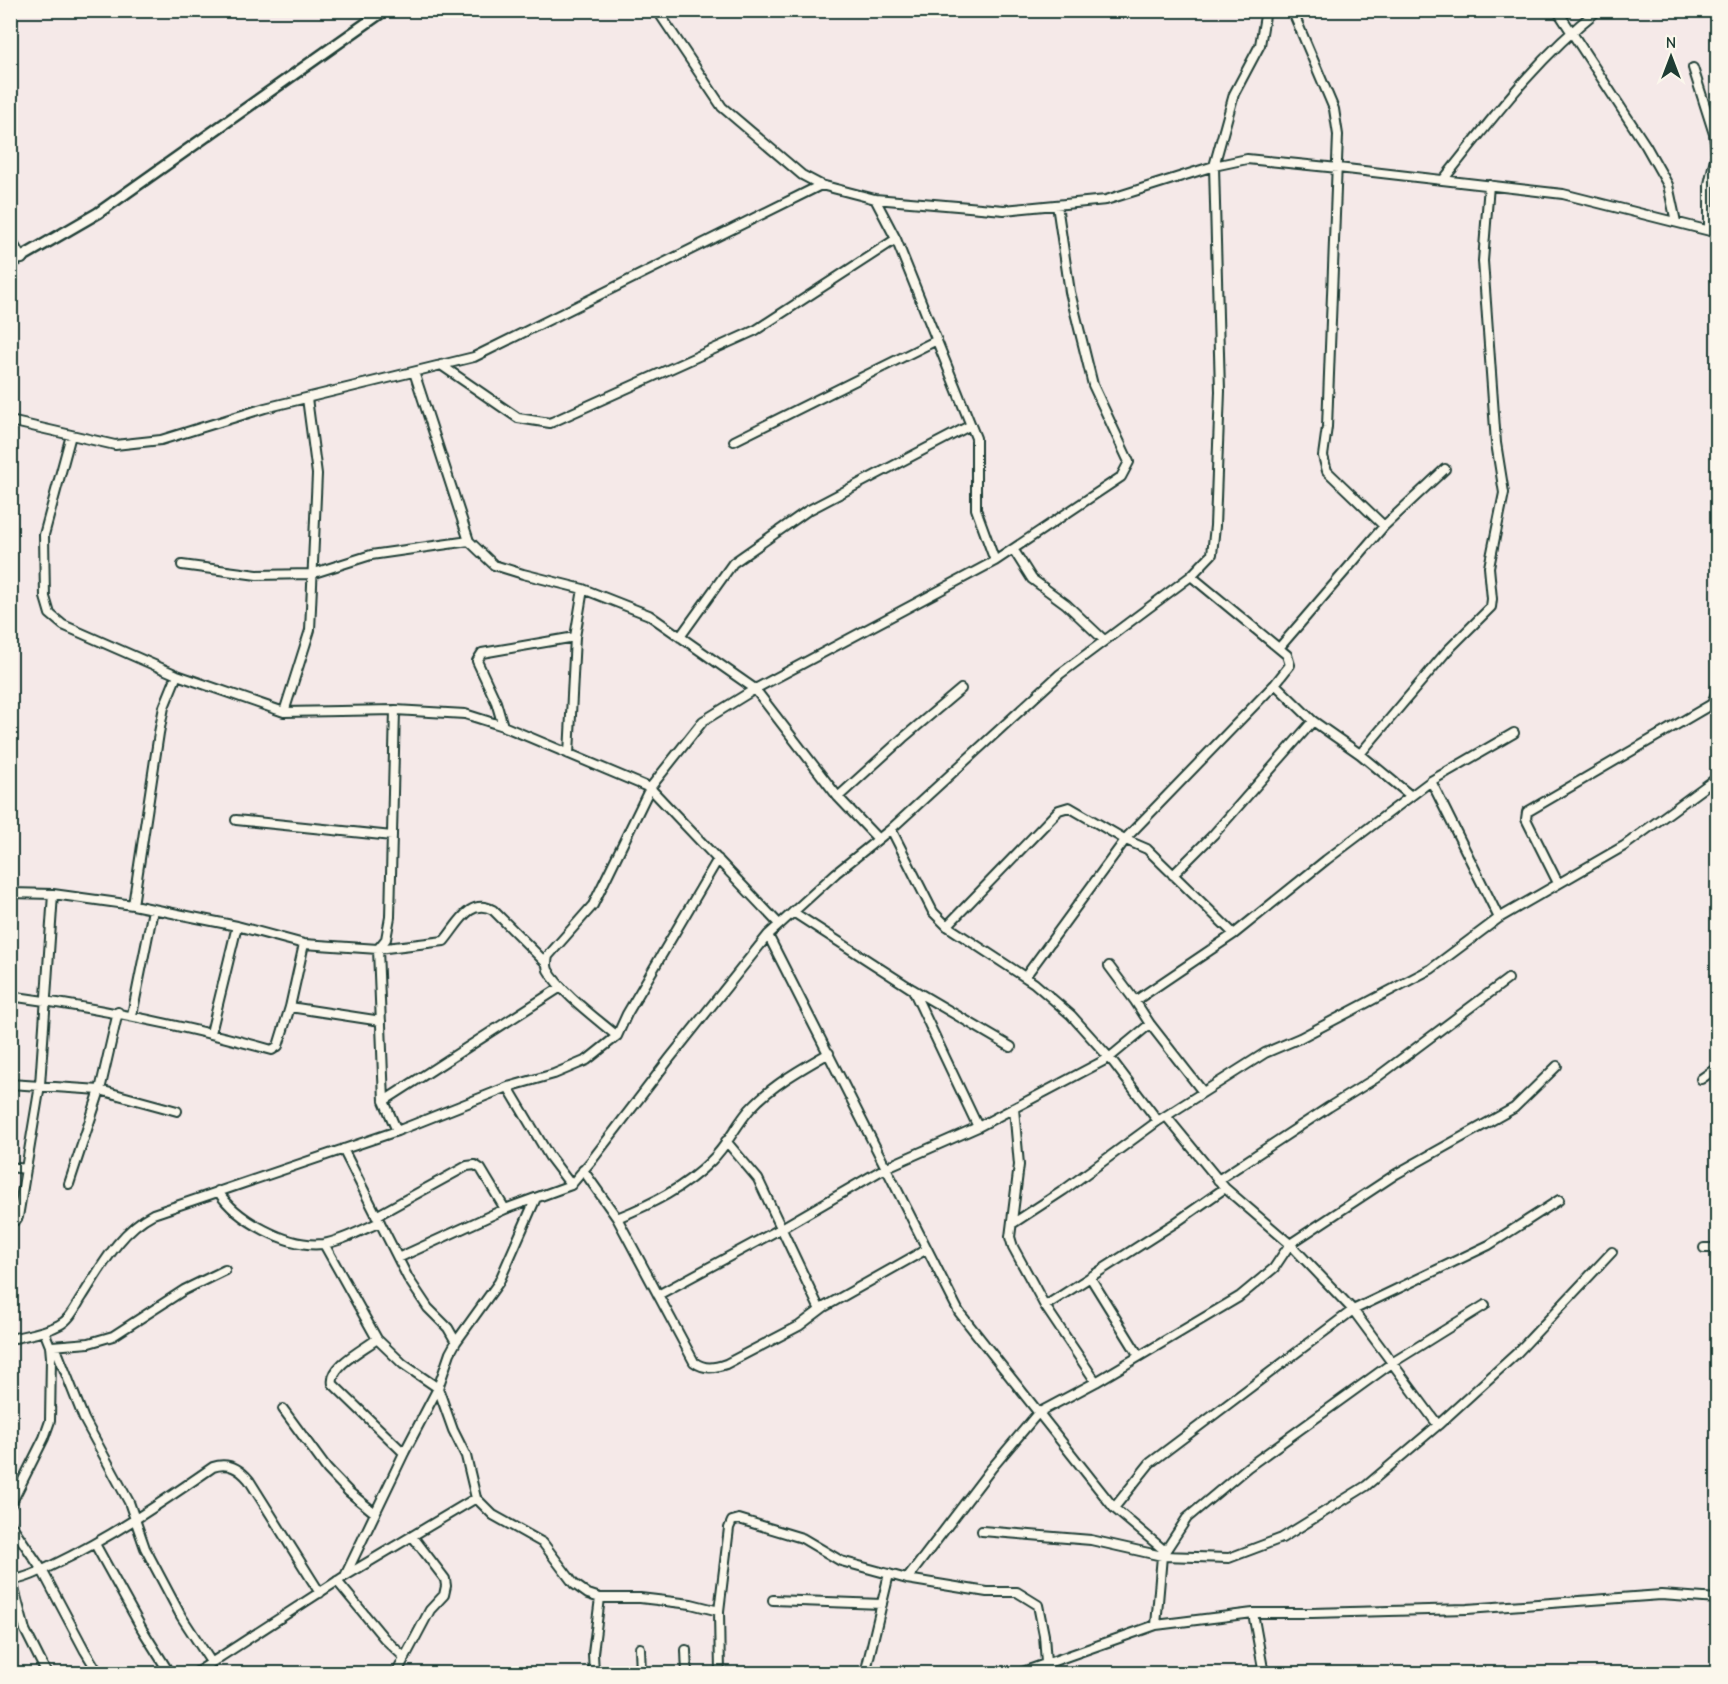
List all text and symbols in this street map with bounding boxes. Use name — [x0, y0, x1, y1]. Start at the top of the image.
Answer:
north arrow — [1641, 27, 1701, 87]
text: N — [1666, 34, 1676, 52]

